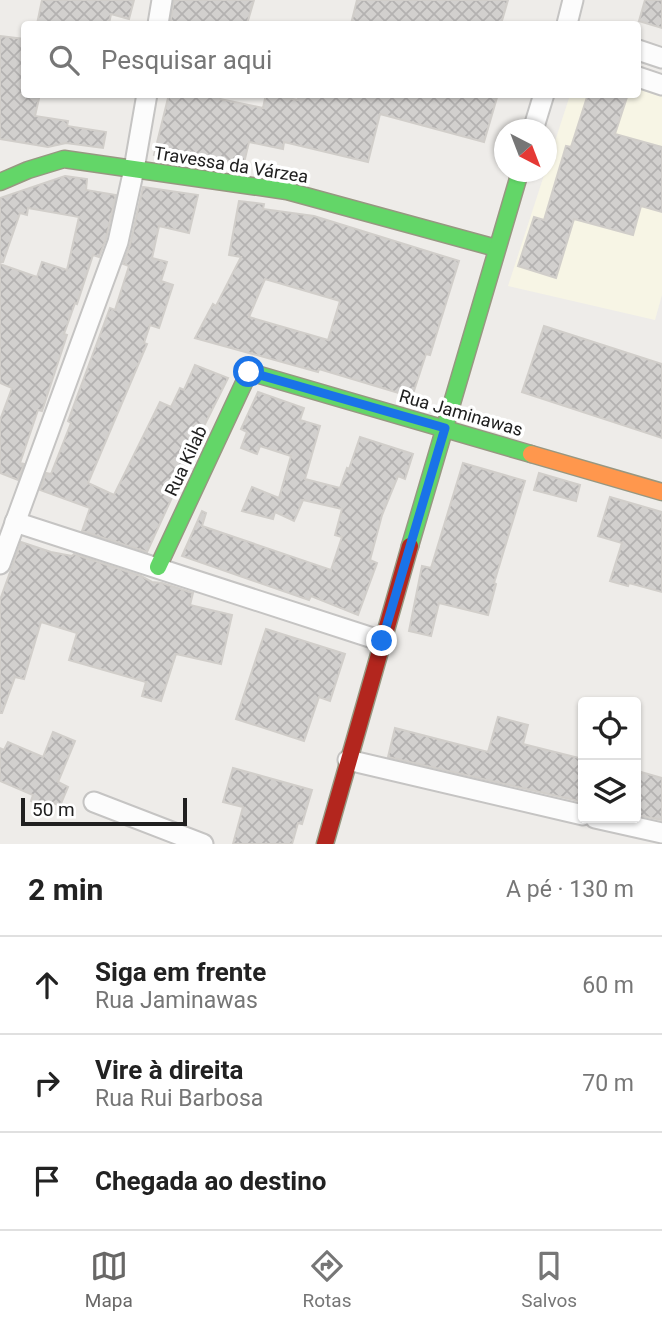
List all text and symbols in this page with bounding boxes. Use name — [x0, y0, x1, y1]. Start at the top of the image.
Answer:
search box — [21, 21, 641, 98]
icon: search — [45, 41, 83, 79]
text: Pesquisar aqui — [101, 45, 272, 75]
north arrow — [494, 119, 557, 182]
street label: Travessa da Várzea — [152, 142, 310, 187]
route start — [233, 356, 264, 387]
street label: Rua Jaminawas — [397, 385, 525, 440]
street label: Rua Kilab — [160, 422, 211, 499]
route end — [366, 625, 397, 656]
map controls — [578, 697, 641, 823]
button: locate — [578, 697, 641, 760]
button: layers — [578, 760, 641, 823]
scale bar — [21, 795, 187, 827]
text: 50 m — [32, 798, 75, 821]
text: 2 min — [28, 872, 103, 907]
text: A pé · 130 m — [506, 876, 634, 903]
text: Siga em frente — [95, 957, 266, 987]
icon: ahead — [28, 966, 66, 1004]
text: 60 m — [582, 972, 634, 999]
text: Rua Jaminawas — [95, 987, 258, 1014]
text: Vire à direita — [95, 1055, 243, 1085]
icon: right — [28, 1064, 66, 1102]
text: 70 m — [582, 1070, 634, 1097]
text: Rua Rui Barbosa — [95, 1085, 263, 1112]
icon: arrive — [28, 1162, 66, 1200]
text: Chegada ao destino — [95, 1166, 326, 1196]
tab: Mapa — [85, 1247, 133, 1312]
tab: Rotas — [303, 1247, 351, 1312]
tab: Salvos — [521, 1247, 577, 1312]

